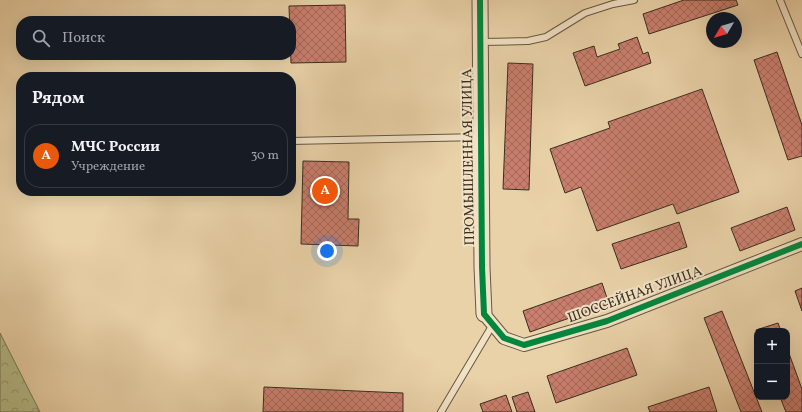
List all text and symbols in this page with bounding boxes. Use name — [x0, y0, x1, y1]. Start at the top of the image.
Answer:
north arrow — [706, 12, 742, 48]
search box — [16, 16, 296, 60]
icon: search — [30, 27, 52, 49]
text: Поиск — [62, 28, 105, 49]
street label: ПРОМЫШЛЕННАЯ УЛИЦА — [458, 68, 480, 246]
text: Рядом — [32, 87, 85, 110]
text: МЧС России — [71, 137, 160, 158]
text: A — [41, 147, 51, 165]
text: 30 m — [251, 147, 279, 165]
text: Учреждение — [71, 158, 145, 176]
pin: A — [312, 176, 338, 206]
your location — [317, 241, 337, 261]
street label: ШОССЕЙНАЯ УЛИЦА — [565, 261, 705, 328]
map controls — [754, 328, 790, 400]
button: + — [754, 328, 790, 364]
button: − — [754, 364, 790, 400]

